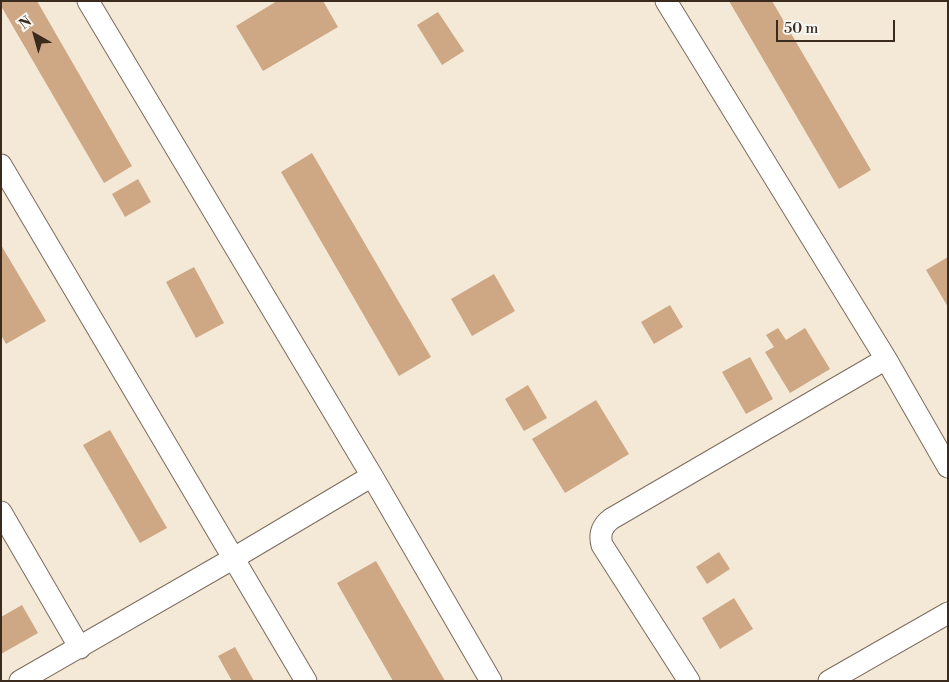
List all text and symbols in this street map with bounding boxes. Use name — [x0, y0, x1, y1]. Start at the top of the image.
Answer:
north arrow — [10, 10, 60, 60]
scale bar — [779, 10, 898, 42]
text: N — [16, 13, 36, 34]
text: 50 m — [784, 19, 818, 38]

